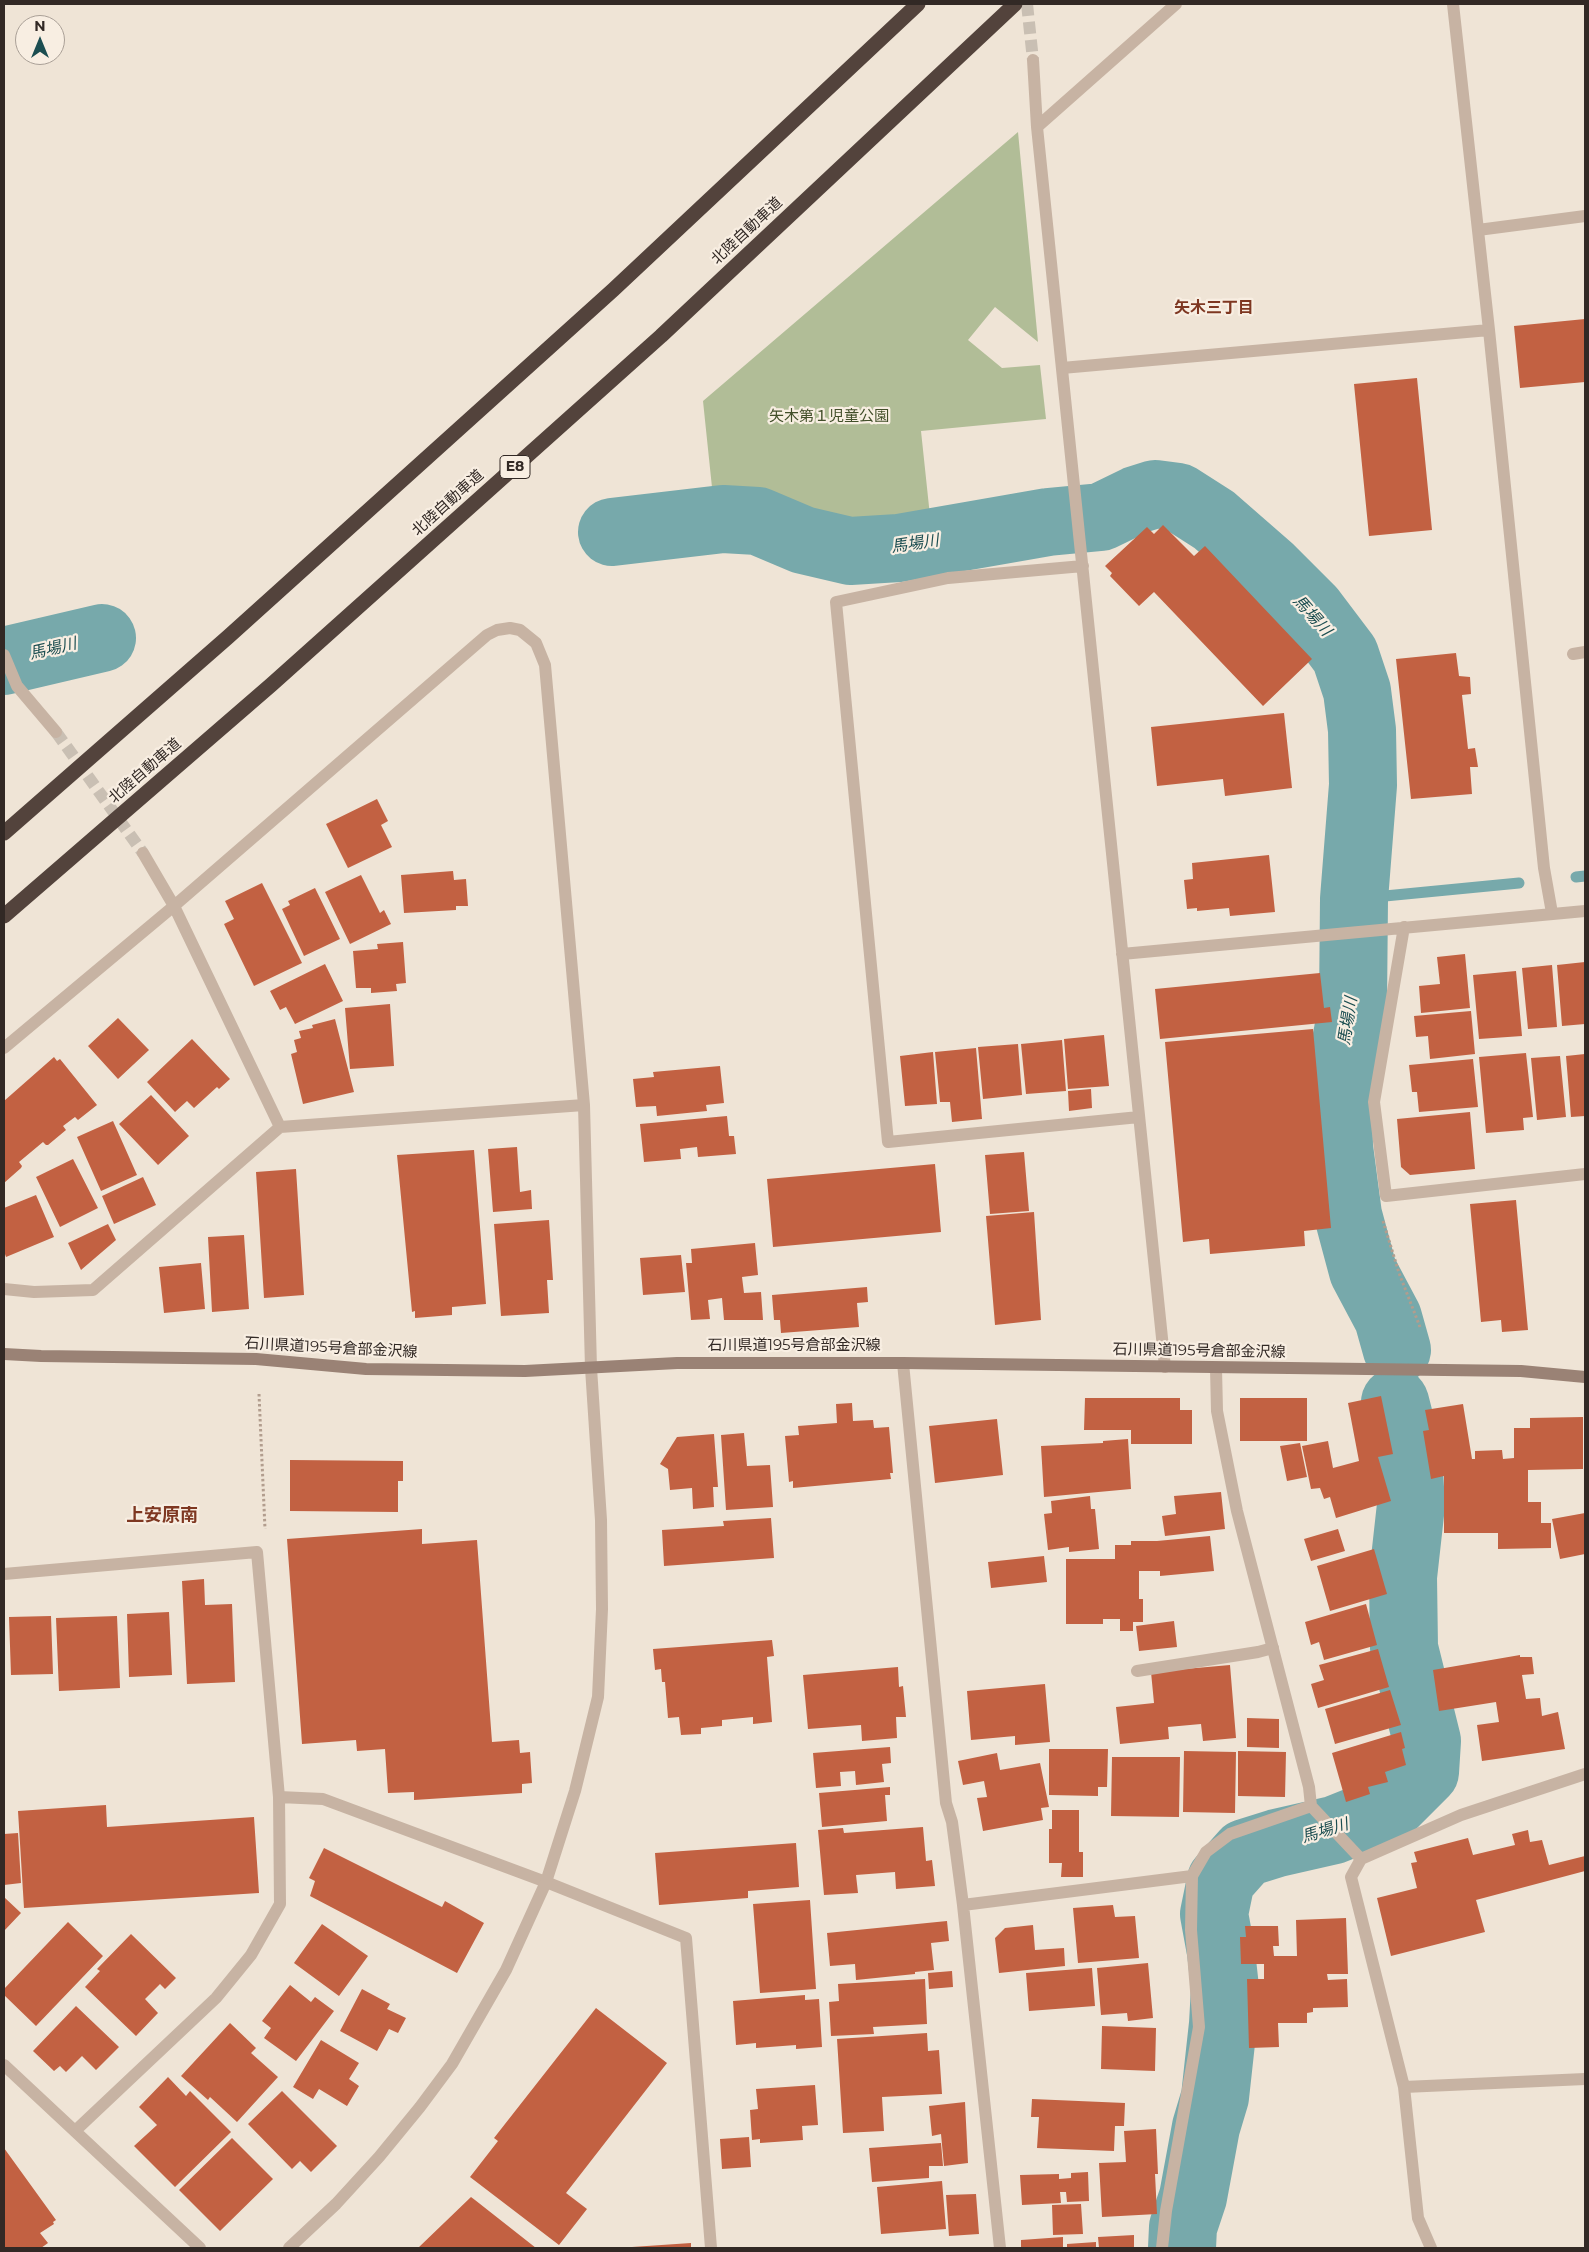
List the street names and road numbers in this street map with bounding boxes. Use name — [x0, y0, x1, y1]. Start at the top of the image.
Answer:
street label: 北陸自動車道 — [708, 194, 786, 268]
road number: E8 — [500, 456, 530, 478]
street label: 北陸自動車道 — [409, 466, 487, 540]
street label: 北陸自動車道 — [105, 735, 185, 807]
street label: 石川県道195号倉部金沢線 — [244, 1334, 418, 1362]
street label: 石川県道195号倉部金沢線 — [707, 1337, 881, 1355]
street label: 石川県道195号倉部金沢線 — [1112, 1340, 1286, 1362]

